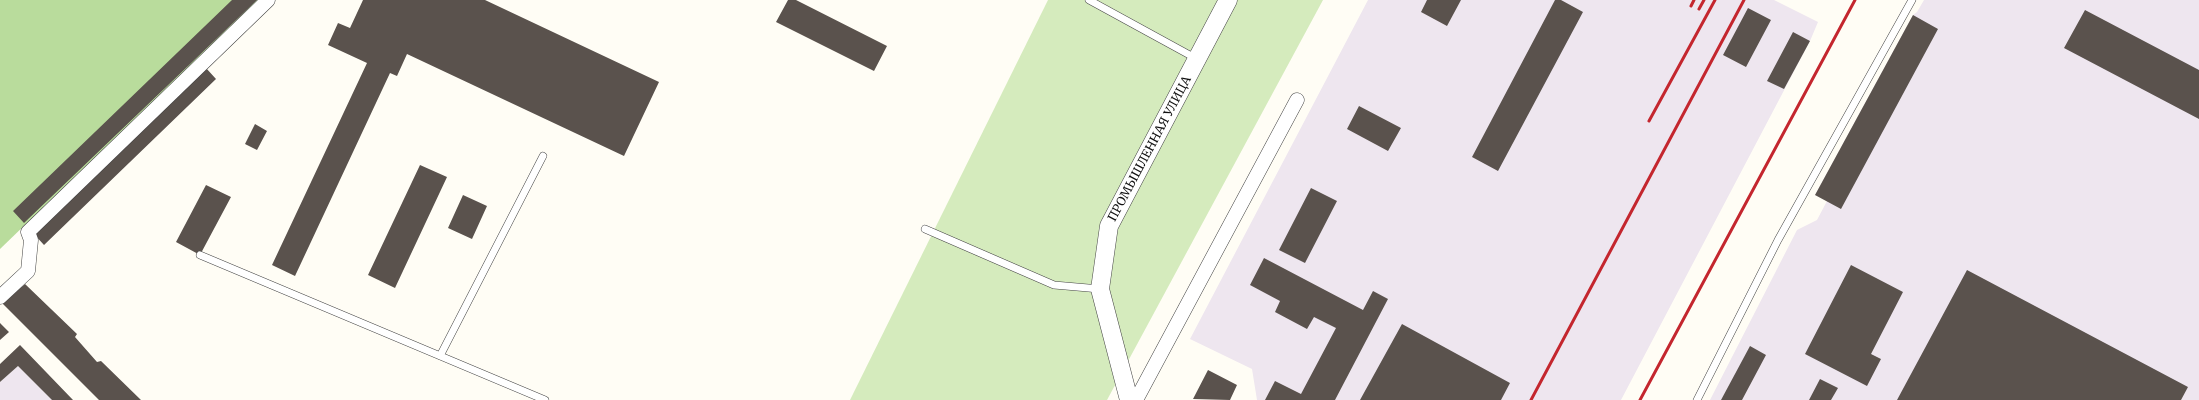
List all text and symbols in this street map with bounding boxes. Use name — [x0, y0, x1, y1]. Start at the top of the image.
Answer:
street label: ПРОМЫШЛЕННАЯ УЛИЦА — [1106, 74, 1194, 224]

